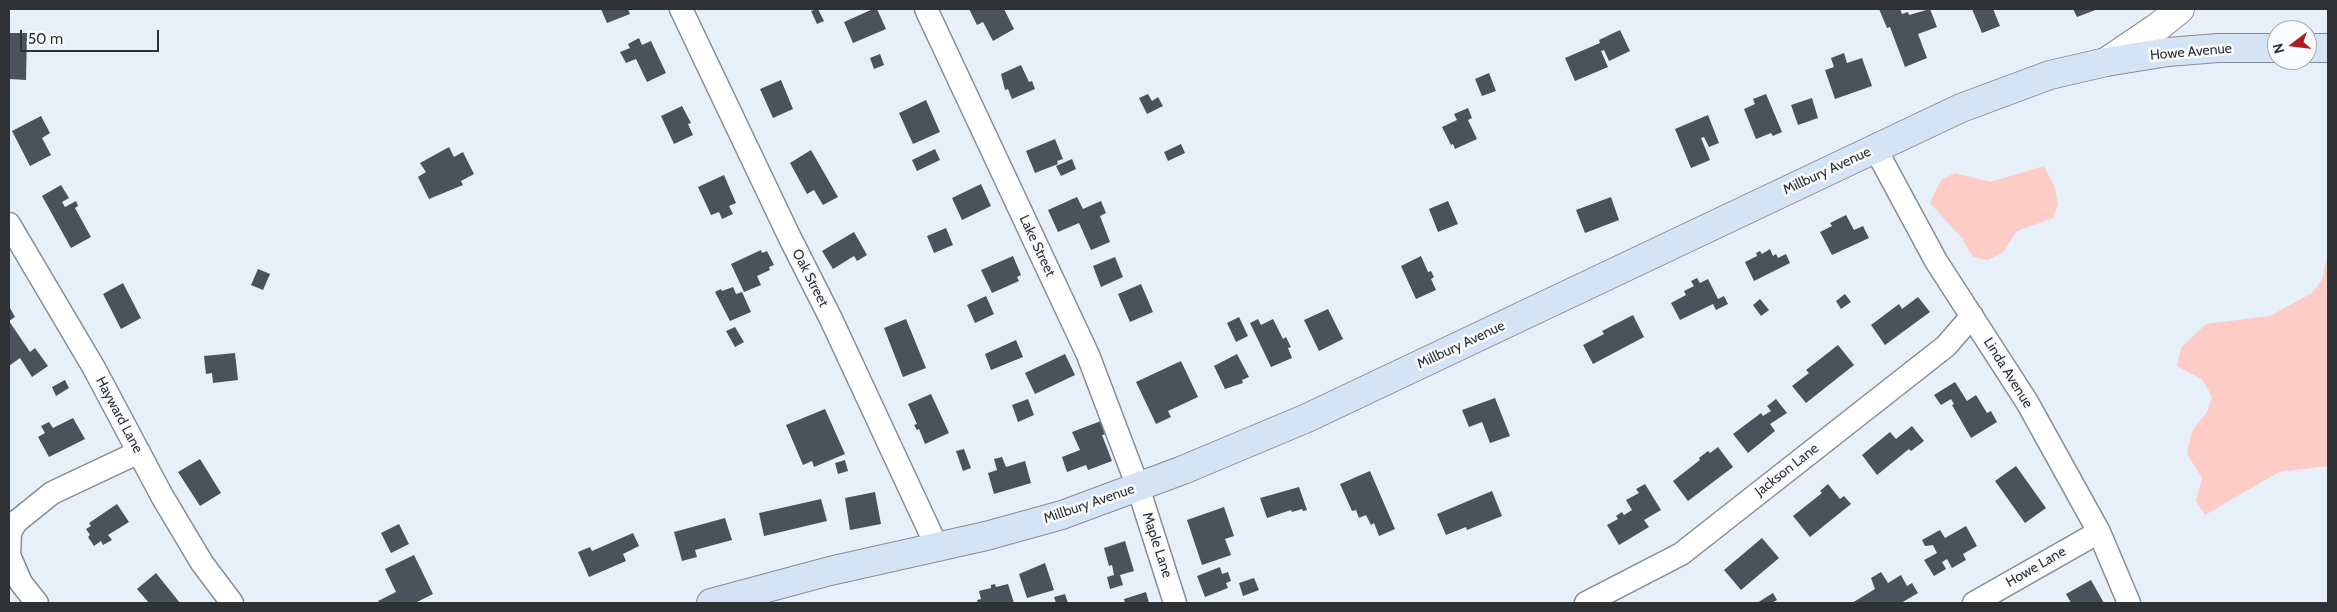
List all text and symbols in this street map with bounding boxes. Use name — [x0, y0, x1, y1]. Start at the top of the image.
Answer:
scale bar — [22, 20, 161, 52]
north arrow — [2267, 20, 2317, 70]
text: 50 m — [28, 30, 63, 48]
street label: Howe Avenue — [2149, 40, 2233, 64]
text: N — [2269, 42, 2288, 56]
street label: Millbury Avenue — [1780, 143, 1874, 199]
street label: Lake Street — [1015, 213, 1059, 279]
street label: Oak Street — [788, 246, 832, 310]
street label: Millbury Avenue — [1414, 317, 1508, 373]
street label: Linda Avenue — [1980, 335, 2036, 411]
street label: Hayward Lane — [92, 374, 146, 456]
street label: Jackson Lane — [1752, 440, 1822, 500]
street label: Millbury Avenue — [1041, 481, 1137, 527]
street label: Maple Lane — [1138, 510, 1176, 580]
street label: Howe Lane — [2003, 543, 2069, 591]

